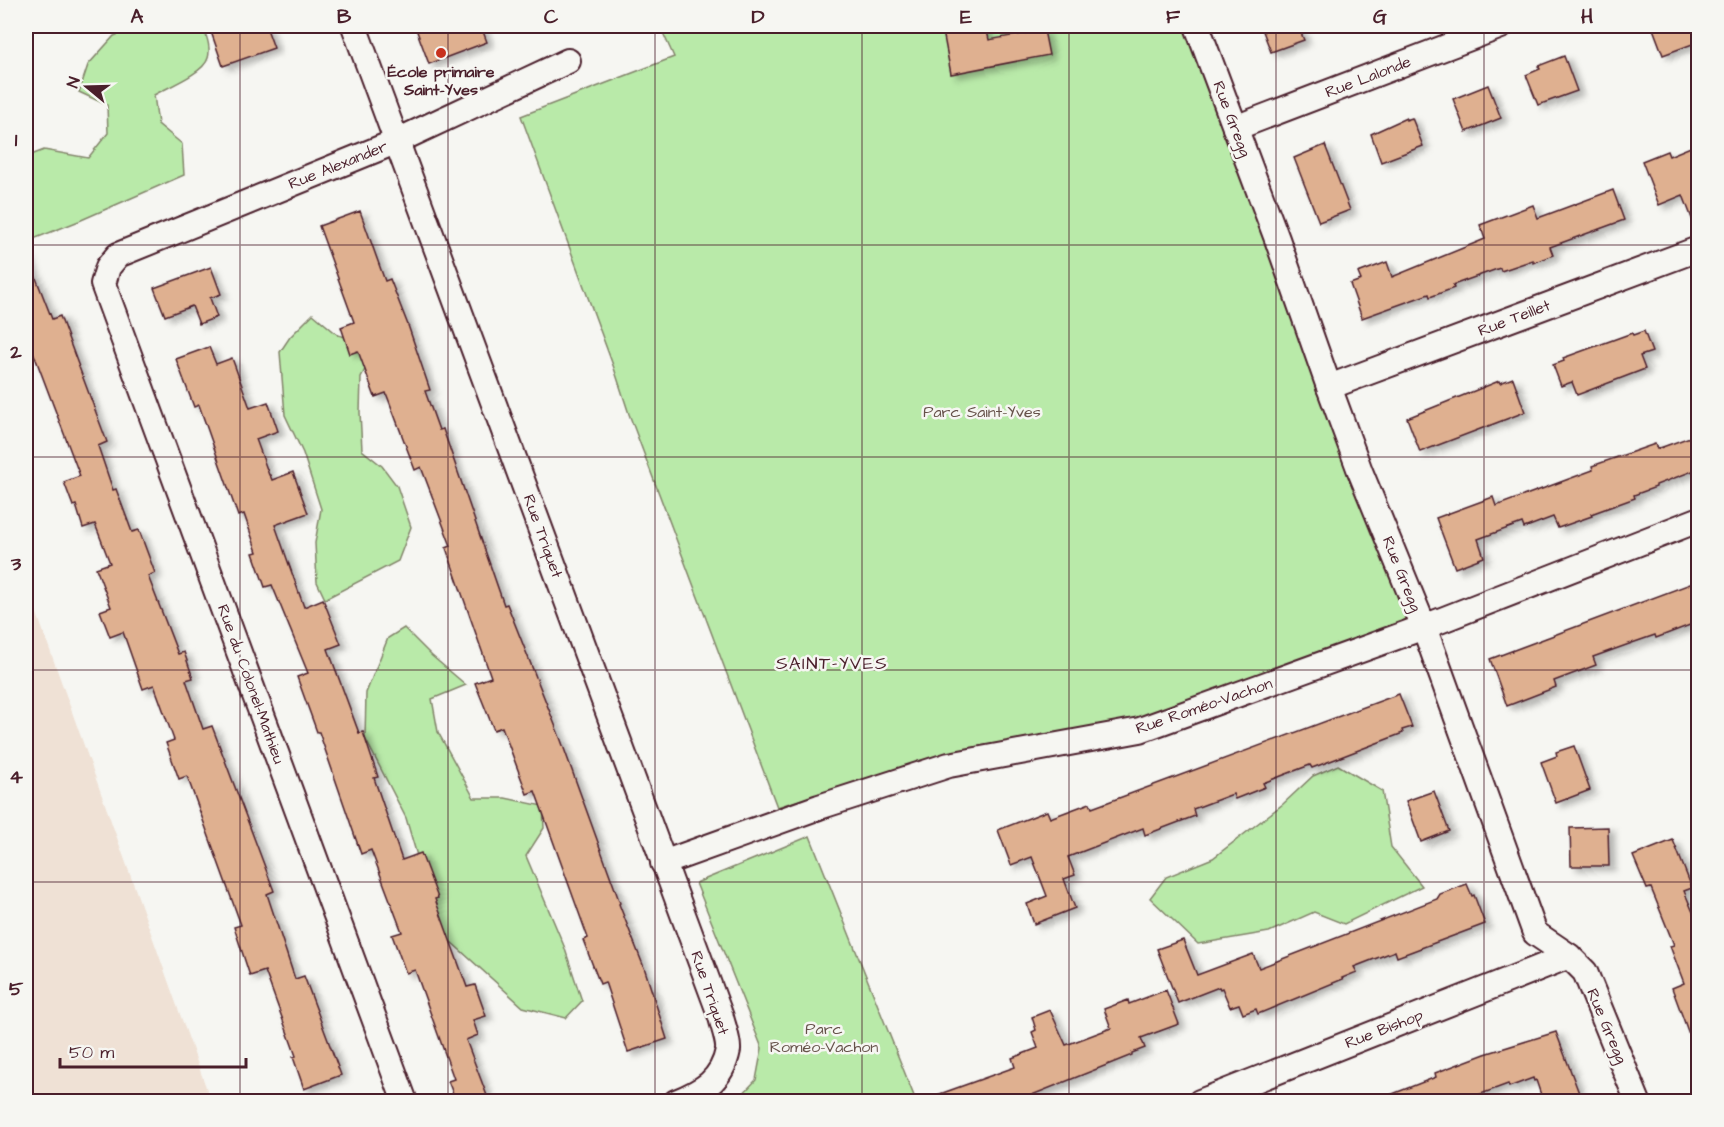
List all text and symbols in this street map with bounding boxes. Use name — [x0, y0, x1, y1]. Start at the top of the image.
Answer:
text: A — [131, 3, 144, 31]
text: B — [337, 3, 352, 31]
text: C — [544, 3, 559, 31]
text: D — [752, 3, 765, 31]
text: E — [960, 3, 972, 31]
text: F — [1166, 3, 1181, 31]
text: G — [1373, 3, 1387, 31]
text: H — [1581, 3, 1593, 31]
marker: École primaire Saint-Yves — [434, 46, 448, 60]
street label: Rue Lalonde — [1322, 50, 1414, 103]
north arrow — [57, 57, 117, 117]
place label: École primaire Saint-Yves — [388, 61, 495, 101]
text: N — [62, 74, 86, 91]
street label: Rue Gregg — [1207, 78, 1257, 160]
text: 1 — [15, 126, 18, 154]
street label: Rue Alexander — [285, 135, 391, 195]
street label: Rue Teillet — [1475, 294, 1554, 342]
text: 2 — [9, 338, 22, 366]
park label: Parc Saint-Yves — [923, 401, 1041, 423]
street label: Rue Triquet — [518, 491, 568, 581]
street label: Rue Gregg — [1376, 533, 1427, 615]
text: 3 — [10, 550, 22, 578]
street label: Rue du Colonel-Mathieu — [212, 601, 290, 767]
district label: SAINT-YVES — [776, 651, 888, 676]
street label: Rue Roméo-Vachon — [1133, 672, 1275, 740]
text: 4 — [9, 763, 23, 791]
street label: Rue Triquet — [685, 948, 735, 1038]
text: 5 — [9, 975, 24, 1003]
street label: Rue Gregg — [1580, 985, 1633, 1067]
street label: Rue Bishop — [1342, 1004, 1426, 1054]
park label: Parc Roméo-Vachon — [770, 1018, 878, 1058]
scale bar — [60, 1031, 246, 1069]
text: 50 m — [69, 1040, 114, 1065]

